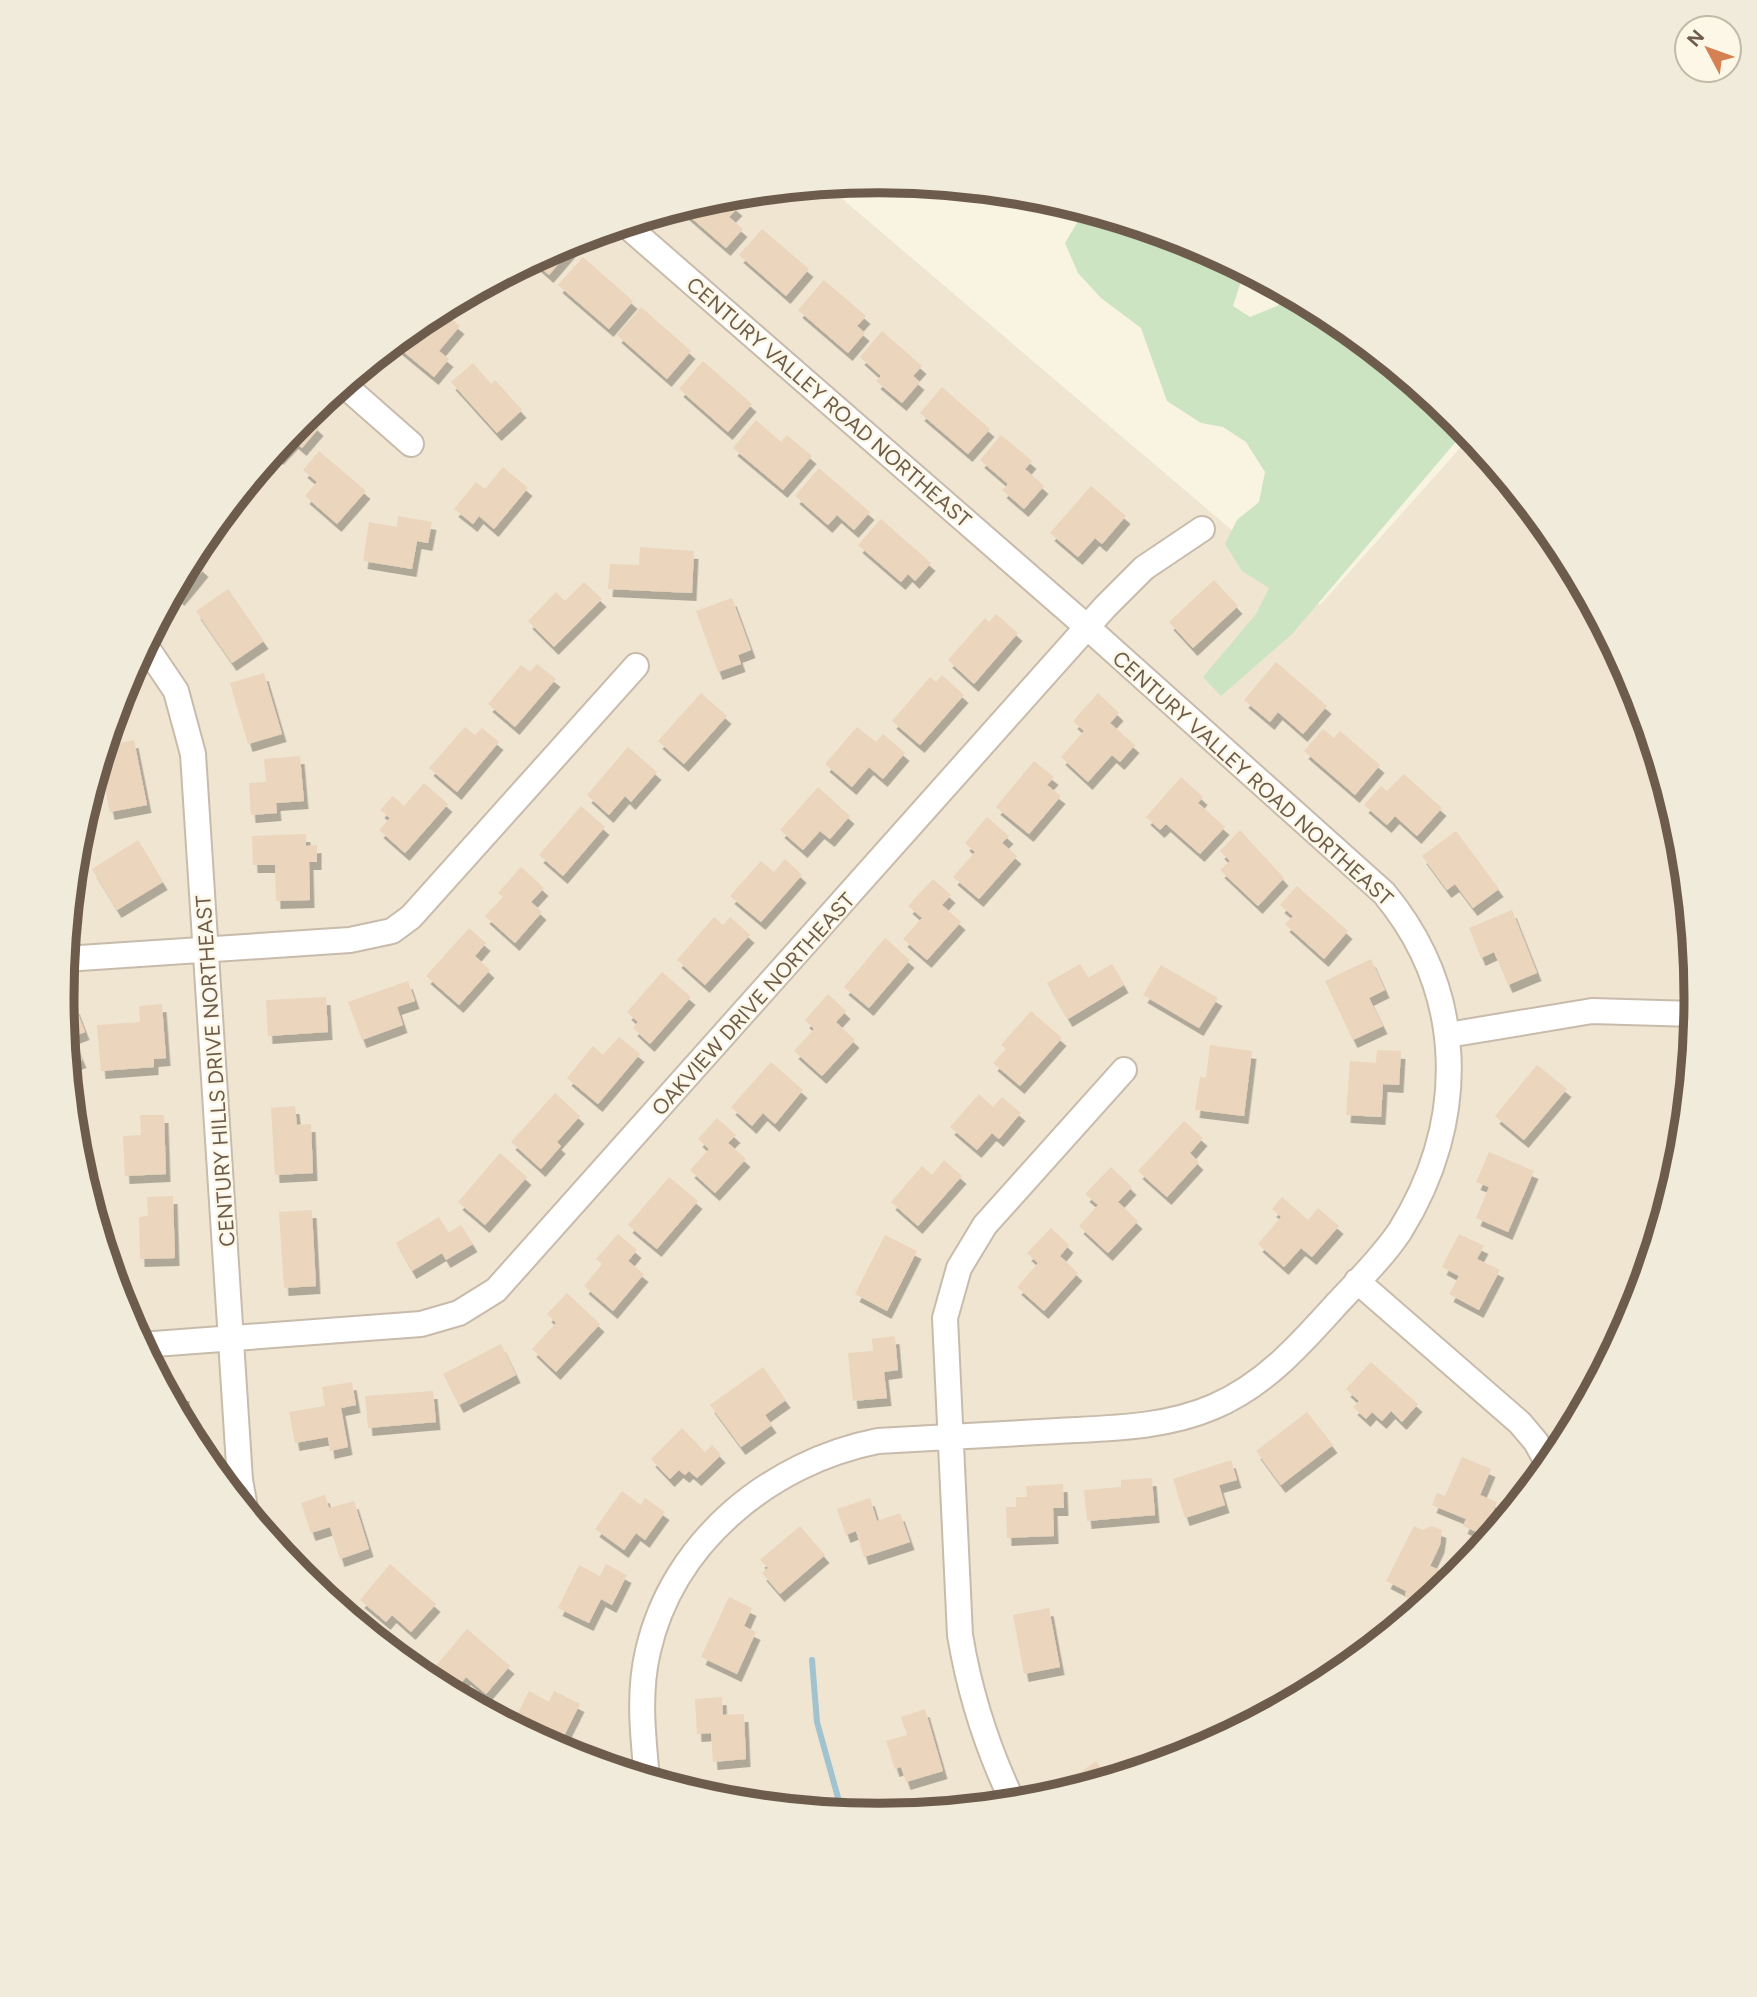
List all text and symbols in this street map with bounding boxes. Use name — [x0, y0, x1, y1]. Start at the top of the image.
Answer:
north arrow — [1673, 14, 1743, 84]
text: N — [1682, 25, 1709, 51]
street label: CENTURY VALLEY ROAD NORTHEAST — [682, 272, 977, 533]
street label: CENTURY VALLEY ROAD NORTHEAST — [1108, 645, 1399, 911]
street label: OAKVIEW DRIVE NORTHEAST — [646, 887, 860, 1120]
street label: CENTURY HILLS DRIVE NORTHEAST — [190, 894, 240, 1248]

